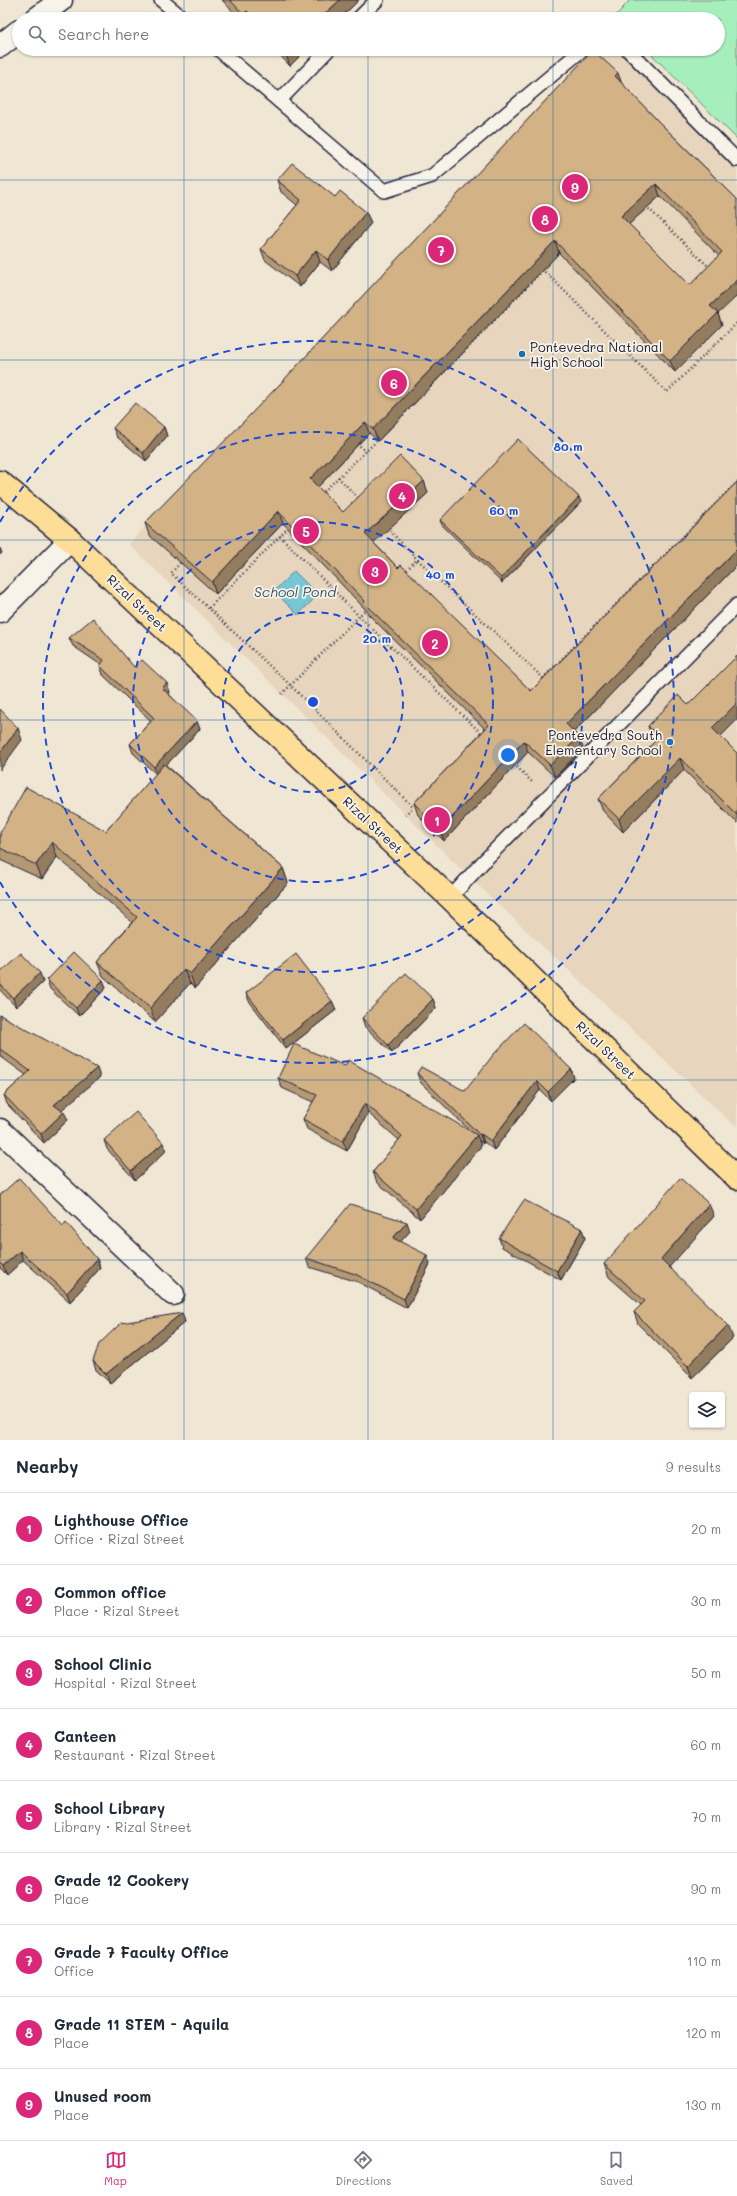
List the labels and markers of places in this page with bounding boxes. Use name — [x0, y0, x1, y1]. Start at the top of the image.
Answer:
pin: 9 — [562, 172, 588, 202]
pin: 8 — [532, 204, 558, 234]
pin: 7 — [428, 235, 454, 265]
place label: Pontevedra National High School — [530, 338, 662, 370]
marker: Pontevedra National High School — [517, 349, 527, 359]
pin: 6 — [381, 368, 407, 398]
pin: 4 — [389, 481, 415, 511]
pin: 5 — [293, 516, 319, 546]
pin: 3 — [362, 556, 388, 586]
pin: 2 — [422, 628, 448, 658]
centre of rings — [306, 695, 320, 709]
place label: Pontevedra South Elementary School — [545, 726, 662, 758]
marker: Pontevedra South Elementary School — [665, 737, 675, 747]
pin: 1 — [424, 805, 450, 835]

